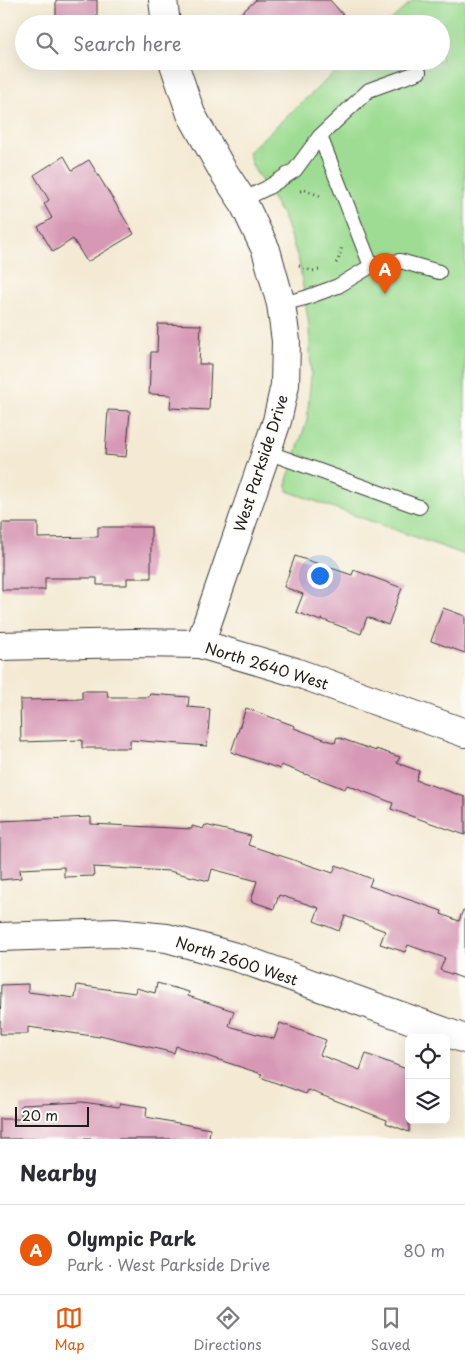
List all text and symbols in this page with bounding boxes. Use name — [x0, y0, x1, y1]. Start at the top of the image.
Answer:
search box — [15, 15, 450, 70]
icon: search — [33, 29, 61, 57]
text: Search here — [73, 29, 182, 57]
pin: A — [369, 253, 401, 294]
street label: West Parkside Drive — [227, 391, 293, 535]
your location — [307, 563, 333, 589]
street label: North 2640 West — [203, 635, 331, 695]
street label: North 2600 West — [173, 929, 301, 991]
map controls — [405, 1034, 450, 1124]
button: locate — [405, 1034, 450, 1079]
button: layers — [405, 1079, 450, 1124]
scale bar — [15, 1104, 89, 1127]
text: 20 m — [22, 1105, 58, 1126]
text: Nearby — [20, 1156, 97, 1188]
text: Olympic Park — [67, 1224, 196, 1252]
text: A — [30, 1238, 42, 1262]
text: 80 m — [403, 1238, 445, 1262]
text: Park · West Parkside Drive — [67, 1252, 270, 1276]
tab: Map — [55, 1304, 84, 1355]
tab: Directions — [194, 1304, 262, 1355]
tab: Saved — [371, 1304, 410, 1355]

